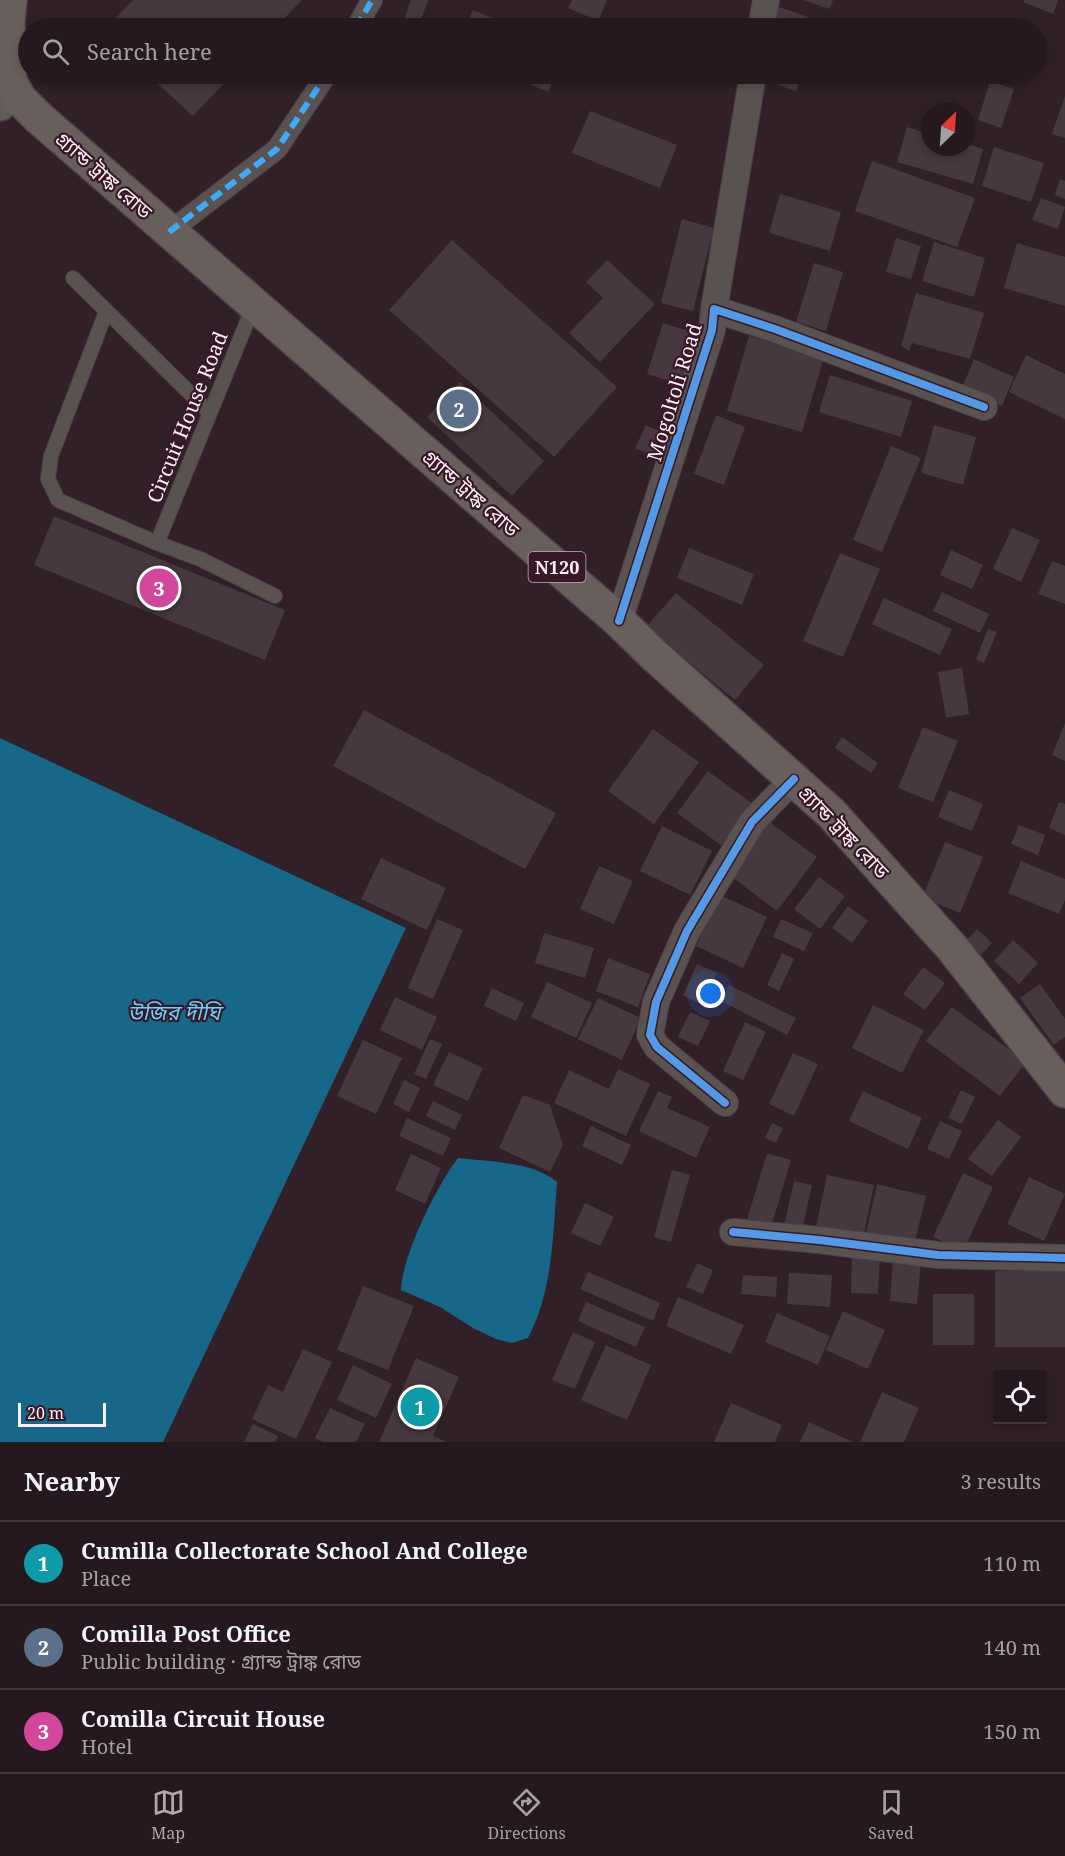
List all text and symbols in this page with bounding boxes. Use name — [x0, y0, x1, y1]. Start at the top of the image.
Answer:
search box — [18, 18, 1047, 84]
icon: search — [39, 35, 72, 68]
text: Search here — [87, 36, 212, 66]
north arrow — [921, 102, 975, 156]
street label: গ্র্যান্ড ট্রাঙ্ক রোড — [50, 125, 159, 225]
street label: Mogoltoli Road — [640, 319, 708, 465]
street label: Circuit House Road — [140, 327, 234, 507]
pin: 2 — [440, 386, 478, 432]
street label: গ্র্যান্ড ট্রাঙ্ক রোড — [417, 443, 526, 543]
road number: N120 — [528, 552, 586, 582]
pin: 3 — [140, 566, 178, 610]
street label: গ্র্যান্ড ট্রাঙ্ক রোড — [793, 780, 896, 885]
your location — [696, 979, 725, 1008]
water label: উজির দীঘি — [128, 998, 224, 1026]
map controls — [993, 1370, 1047, 1424]
button: locate — [993, 1370, 1047, 1424]
pin: 1 — [400, 1384, 440, 1430]
scale bar — [18, 1400, 106, 1428]
text: 20 m — [27, 1402, 64, 1424]
text: Nearby — [24, 1463, 120, 1499]
text: 3 results — [961, 1468, 1041, 1495]
text: Cumilla Collectorate School And College — [81, 1535, 528, 1565]
text: 1 — [38, 1550, 49, 1577]
text: 110 m — [983, 1550, 1041, 1577]
text: Place — [81, 1565, 131, 1592]
text: Comilla Post Office — [81, 1618, 291, 1648]
text: 2 — [38, 1634, 49, 1661]
text: 140 m — [983, 1634, 1041, 1661]
text: Public building · গ্র্যান্ড ট্রাঙ্ক রোড — [81, 1648, 361, 1675]
text: Comilla Circuit House — [81, 1703, 325, 1733]
text: 3 — [38, 1718, 49, 1745]
text: 150 m — [983, 1718, 1041, 1745]
text: Hotel — [81, 1733, 132, 1760]
tab: Map — [151, 1786, 185, 1844]
tab: Directions — [488, 1786, 566, 1844]
tab: Saved — [868, 1786, 914, 1844]

